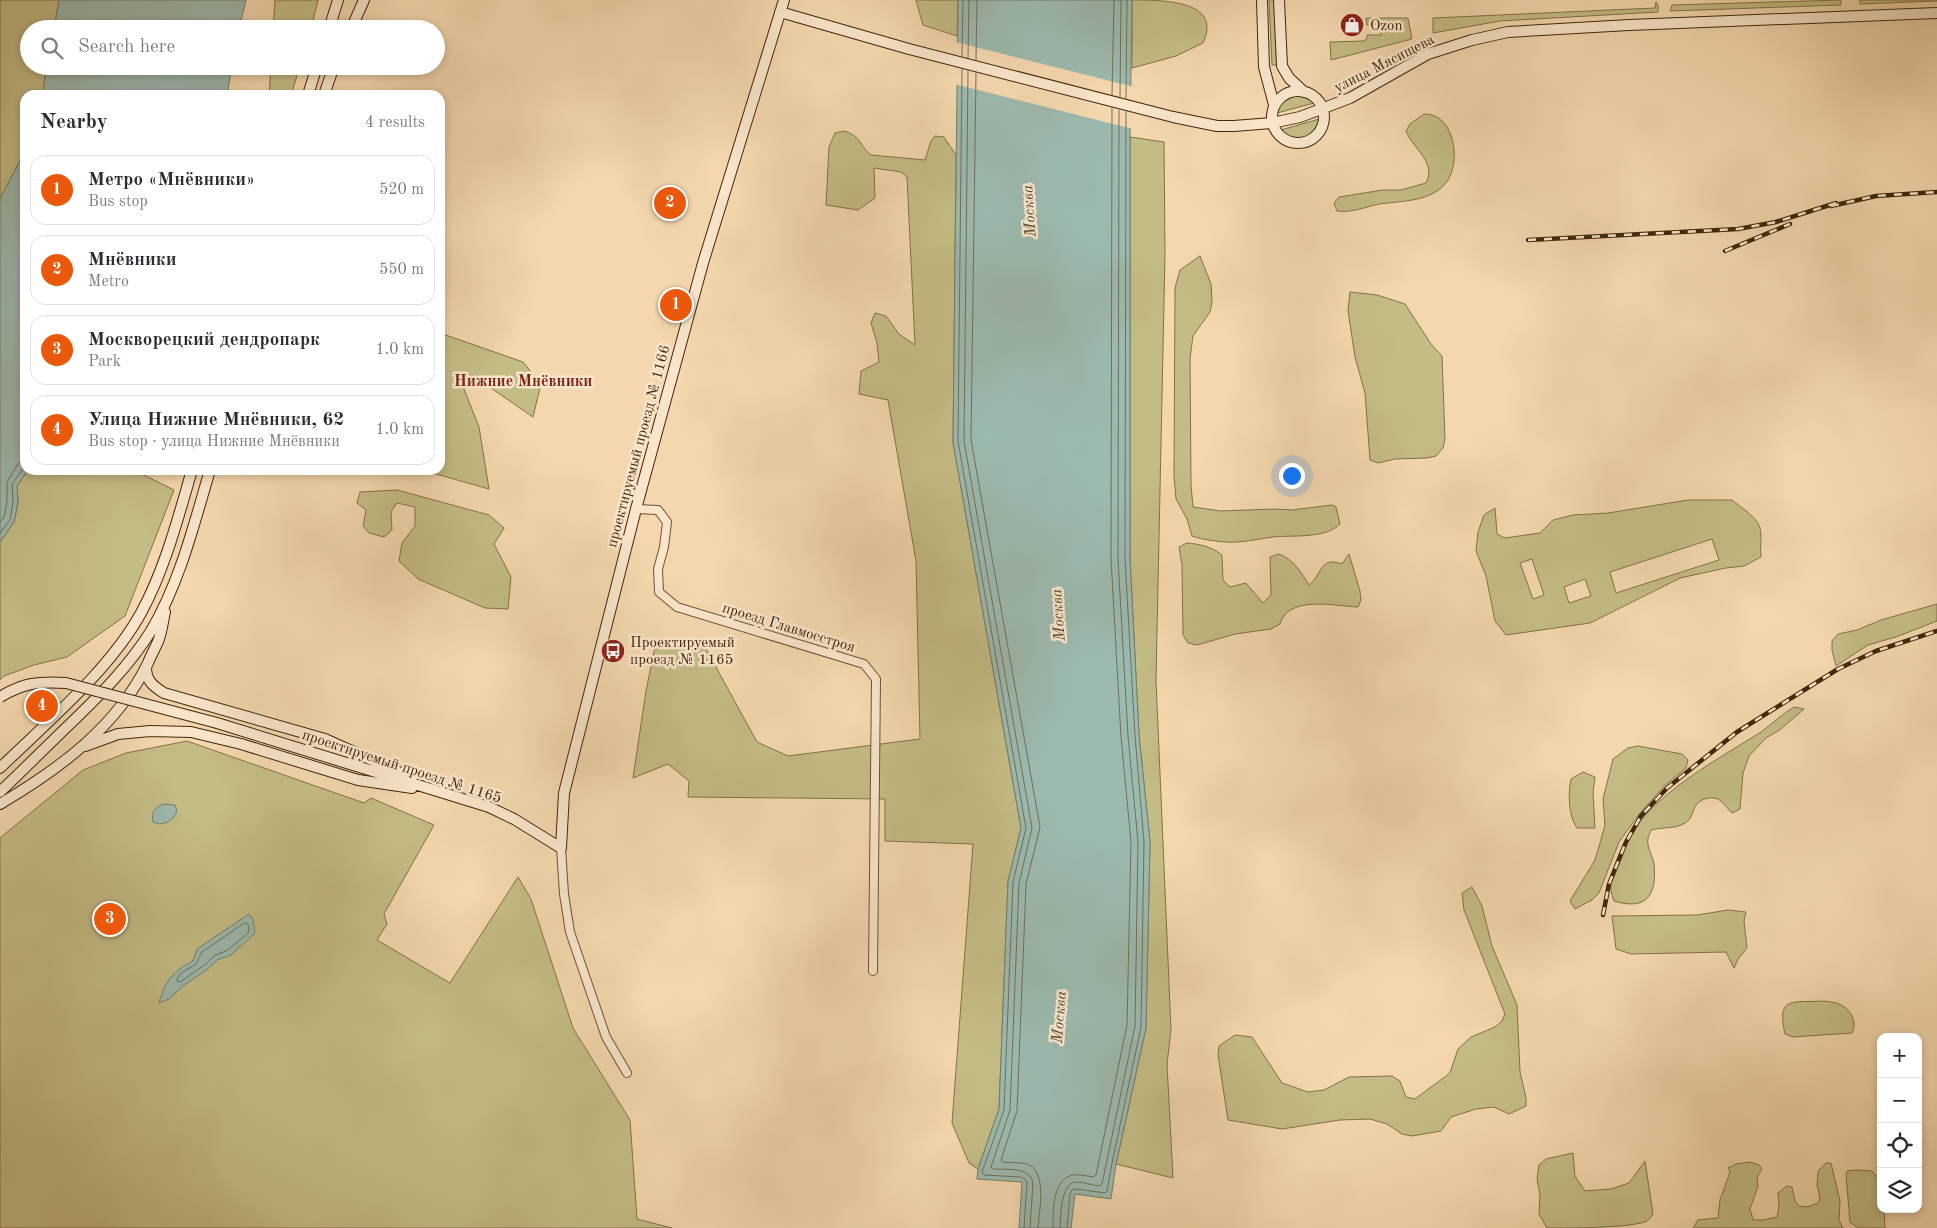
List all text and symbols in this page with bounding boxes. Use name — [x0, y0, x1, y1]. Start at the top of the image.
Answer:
shop icon: Ozon — [1339, 12, 1365, 38]
place label: Ozon — [1370, 19, 1403, 34]
search box — [20, 20, 445, 75]
street label: улица Мясищева — [1332, 32, 1438, 96]
icon: search — [38, 34, 66, 62]
text: Search here — [78, 38, 175, 57]
text: Nearby — [40, 112, 108, 133]
text: 4 results — [365, 115, 425, 131]
text: Метро «Мнёвники» — [88, 171, 255, 190]
text: 1 — [52, 182, 62, 198]
text: 520 m — [379, 182, 424, 198]
pin: 2 — [654, 184, 686, 222]
water label: Москва — [1020, 184, 1040, 239]
text: Bus stop — [88, 194, 148, 210]
text: Мнёвники — [88, 251, 177, 270]
text: 2 — [52, 262, 62, 278]
text: 550 m — [379, 262, 424, 278]
text: Metro — [88, 274, 129, 290]
pin: 1 — [660, 286, 692, 324]
text: Москворецкий дендропарк — [88, 331, 320, 350]
text: 3 — [52, 342, 62, 358]
text: 1.0 km — [375, 342, 424, 358]
street label: проектируемый проезд № 1166 — [605, 344, 674, 549]
text: Park — [88, 354, 121, 370]
district label: Нижние Мнёвники — [454, 374, 592, 390]
text: Улица Нижние Мнёвники, 62 — [88, 411, 344, 430]
text: 4 — [52, 422, 62, 438]
text: 1.0 km — [375, 422, 424, 438]
text: Bus stop · улица Нижние Мнёвники — [88, 434, 340, 450]
your location — [1279, 463, 1305, 489]
water label: Москва — [1049, 588, 1069, 643]
street label: проезд Главмосстроя — [720, 601, 857, 656]
place label: Проектируемый проезд № 1165 — [630, 636, 735, 668]
bus stop icon: Проектируемый проезд № 1165 — [600, 638, 626, 664]
pin: 4 — [26, 687, 58, 725]
street label: проектируемый проезд № 1165 — [300, 728, 503, 807]
pin: 3 — [94, 900, 126, 938]
water label: Москва — [1050, 990, 1070, 1045]
map controls — [1877, 1033, 1922, 1213]
button: + — [1877, 1033, 1922, 1078]
button: − — [1877, 1078, 1922, 1123]
button: locate — [1877, 1123, 1922, 1168]
button: layers — [1877, 1168, 1922, 1213]

